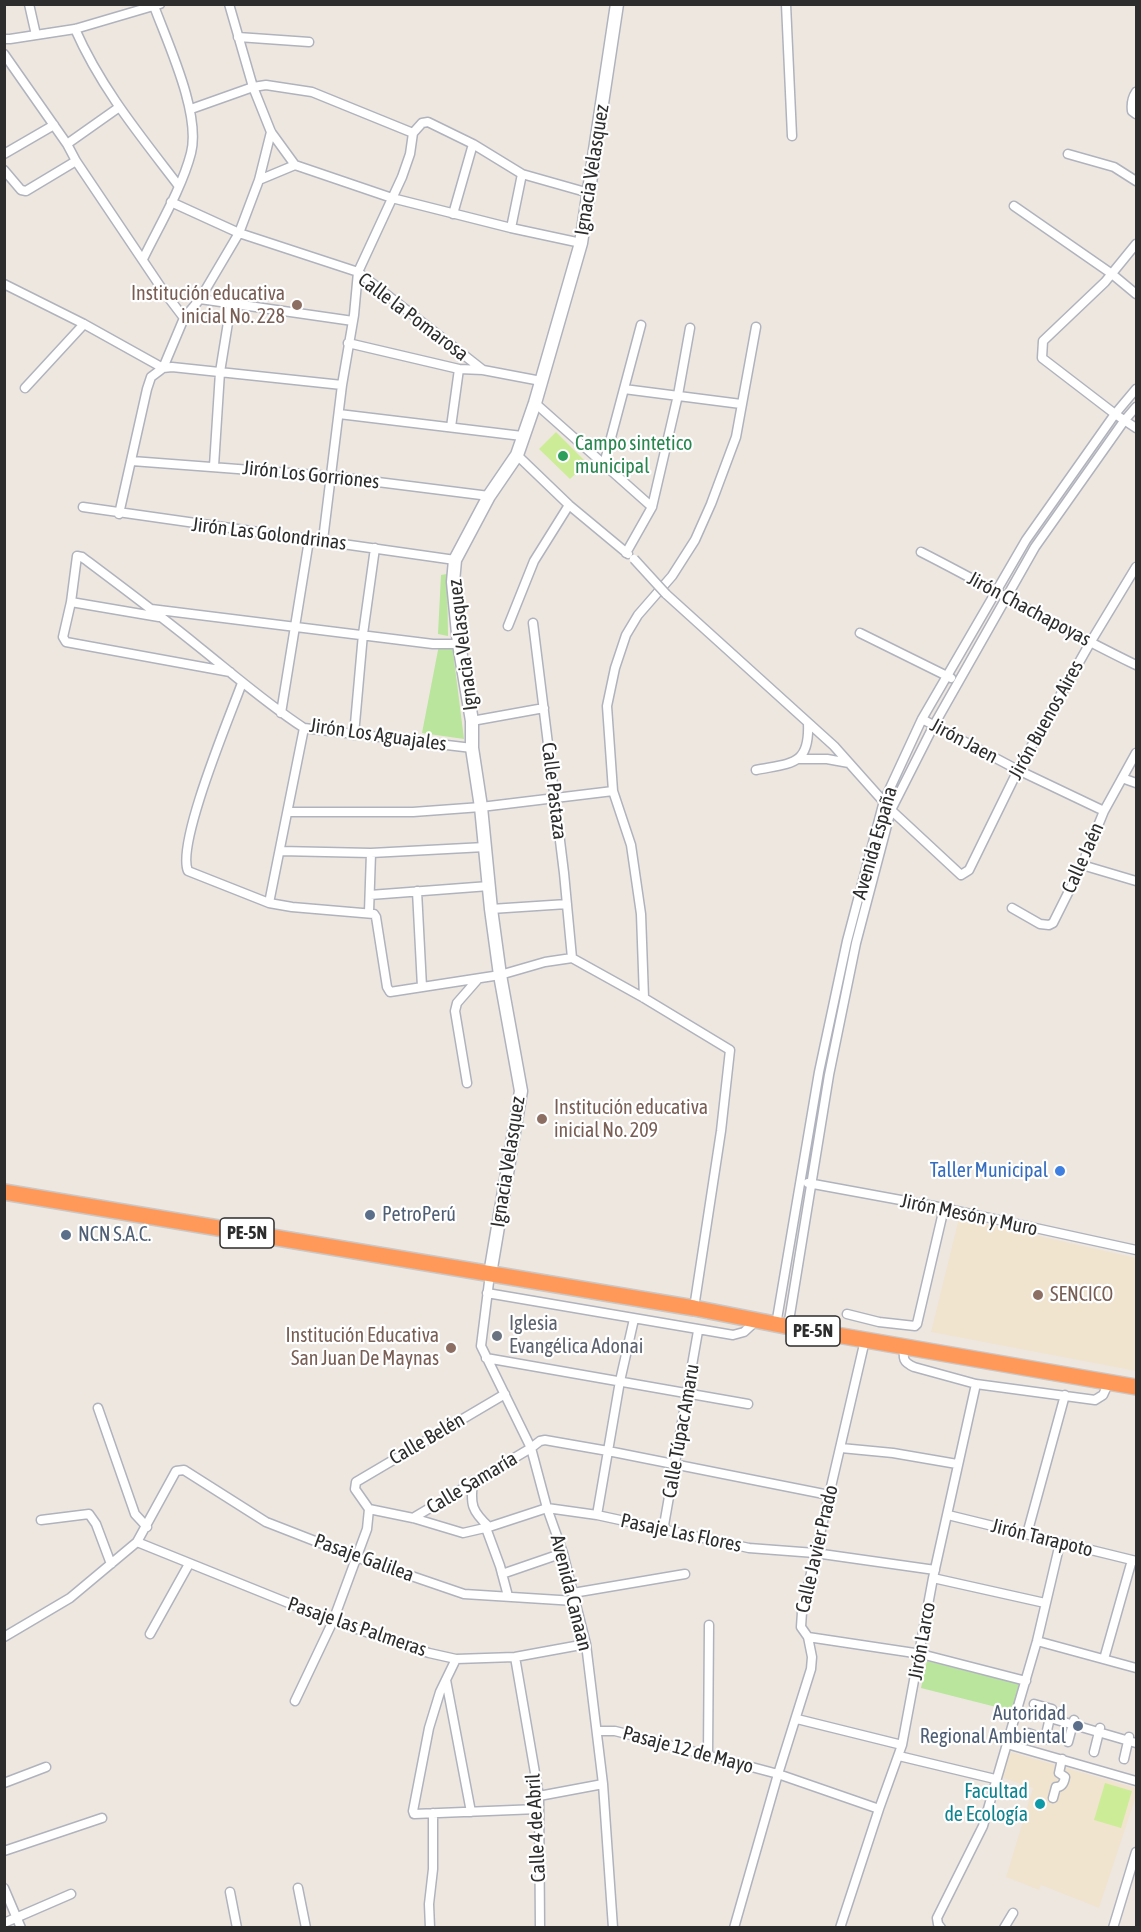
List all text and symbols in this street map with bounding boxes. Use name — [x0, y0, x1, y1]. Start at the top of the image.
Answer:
street label: Ignacia Velasquez — [570, 103, 614, 237]
street label: Calle la Pomarosa — [353, 268, 473, 366]
place label: Institución educativa inicial No. 228 — [131, 282, 285, 329]
marker: Institución educativa inicial No. 228 — [290, 298, 304, 312]
place label: Campo sintetico municipal — [575, 432, 692, 479]
marker: Campo sintetico municipal — [556, 449, 570, 463]
street label: Jirón Los Gorriones — [241, 456, 381, 494]
street label: Jirón Las Golondrinas — [190, 513, 348, 555]
street label: Jirón Chachapoyas — [963, 566, 1095, 652]
street label: Ignacia Velasquez — [443, 578, 483, 712]
street label: Jirón Buenos Aires — [1003, 656, 1089, 784]
street label: Jirón Jaen — [926, 713, 1002, 769]
street label: Jirón Los Aguajales — [308, 714, 448, 756]
street label: Calle Pastaza — [536, 741, 572, 841]
street label: Avenida España — [847, 784, 903, 902]
street label: Calle Jaén — [1057, 819, 1109, 897]
street label: Ignacia Velasquez — [486, 1095, 530, 1229]
place label: Institución educativa inicial No. 209 — [554, 1096, 708, 1143]
marker: Institución educativa inicial No. 209 — [535, 1112, 549, 1126]
place label: Taller Municipal — [930, 1159, 1048, 1183]
marker: Taller Municipal — [1053, 1164, 1067, 1178]
street label: Jirón Mesón y Muro — [898, 1189, 1040, 1241]
place label: PetroPerú — [382, 1203, 456, 1227]
marker: PetroPerú — [363, 1208, 377, 1222]
road number: PE-5N — [220, 1218, 274, 1248]
place label: NCN S.A.C. — [78, 1223, 151, 1247]
marker: NCN S.A.C. — [59, 1228, 73, 1242]
place label: SENCICO — [1050, 1283, 1113, 1307]
marker: SENCICO — [1031, 1288, 1045, 1302]
place label: Iglesia Evangélica Adonai — [509, 1312, 643, 1359]
road number: PE-5N — [786, 1316, 840, 1346]
place label: Institución Educativa San Juan De Maynas — [285, 1324, 439, 1371]
marker: Iglesia Evangélica Adonai — [490, 1329, 504, 1343]
marker: Institución Educativa San Juan De Maynas — [444, 1341, 458, 1355]
street label: Calle Túpac Amaru — [657, 1362, 705, 1500]
street label: Calle Belén — [385, 1408, 469, 1470]
street label: Calle Samaría — [422, 1447, 522, 1519]
street label: Calle Javier Prado — [791, 1483, 843, 1615]
street label: Pasaje Las Flores — [618, 1508, 744, 1558]
street label: Jirón Tarapoto — [989, 1514, 1095, 1562]
street label: Pasaje Galilea — [311, 1529, 417, 1587]
street label: Avenida Canaan — [545, 1532, 597, 1654]
street label: Pasaje las Palmeras — [284, 1592, 430, 1662]
street label: Jirón Larco — [903, 1600, 941, 1682]
place label: Autoridad Regional Ambiental — [920, 1702, 1066, 1749]
marker: Autoridad Regional Ambiental — [1071, 1719, 1085, 1733]
street label: Pasaje 12 de Mayo — [620, 1721, 756, 1779]
street label: Calle 4 de Abril — [521, 1773, 551, 1883]
place label: Facultad de Ecología — [944, 1780, 1028, 1827]
marker: Facultad de Ecología — [1033, 1797, 1047, 1811]

